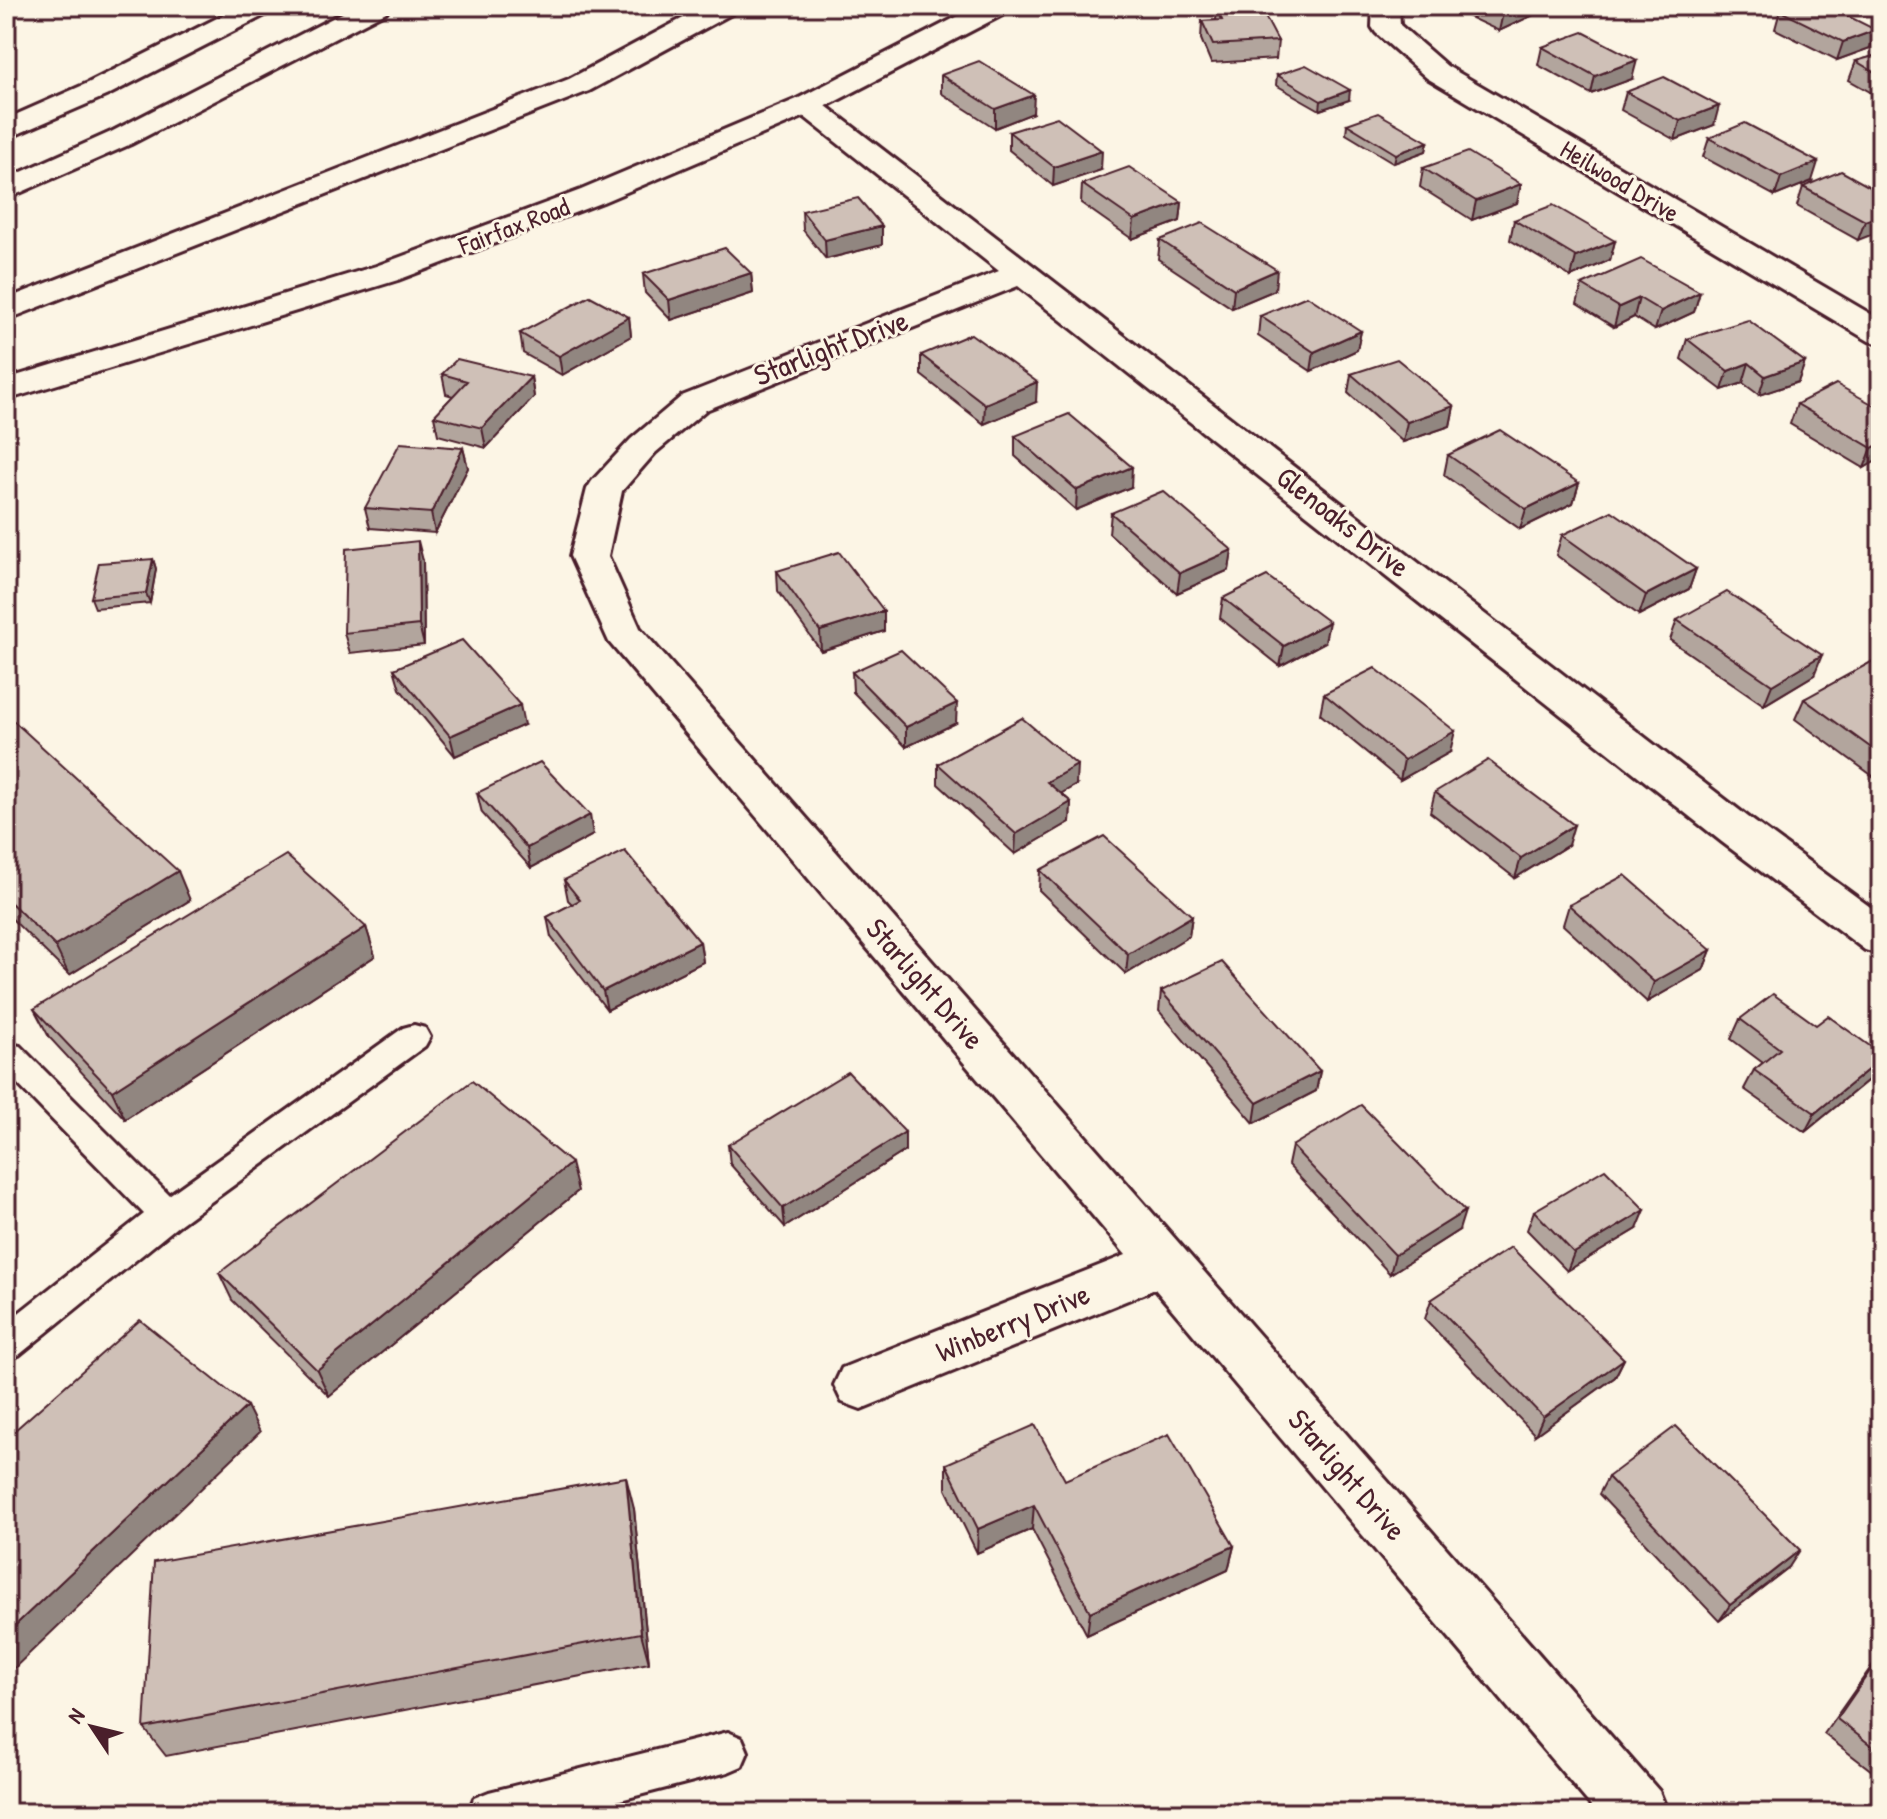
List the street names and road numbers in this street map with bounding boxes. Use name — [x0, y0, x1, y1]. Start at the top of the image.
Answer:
street label: Heilwood Drive — [1554, 131, 1686, 230]
street label: Fairfax Road — [453, 188, 574, 263]
street label: Starlight Drive — [748, 299, 913, 395]
street label: Glenoaks Drive — [1269, 456, 1419, 586]
street label: Starlight Drive — [858, 909, 994, 1058]
street label: Winberry Drive — [930, 1273, 1095, 1371]
street label: Starlight Drive — [1280, 1400, 1416, 1549]

